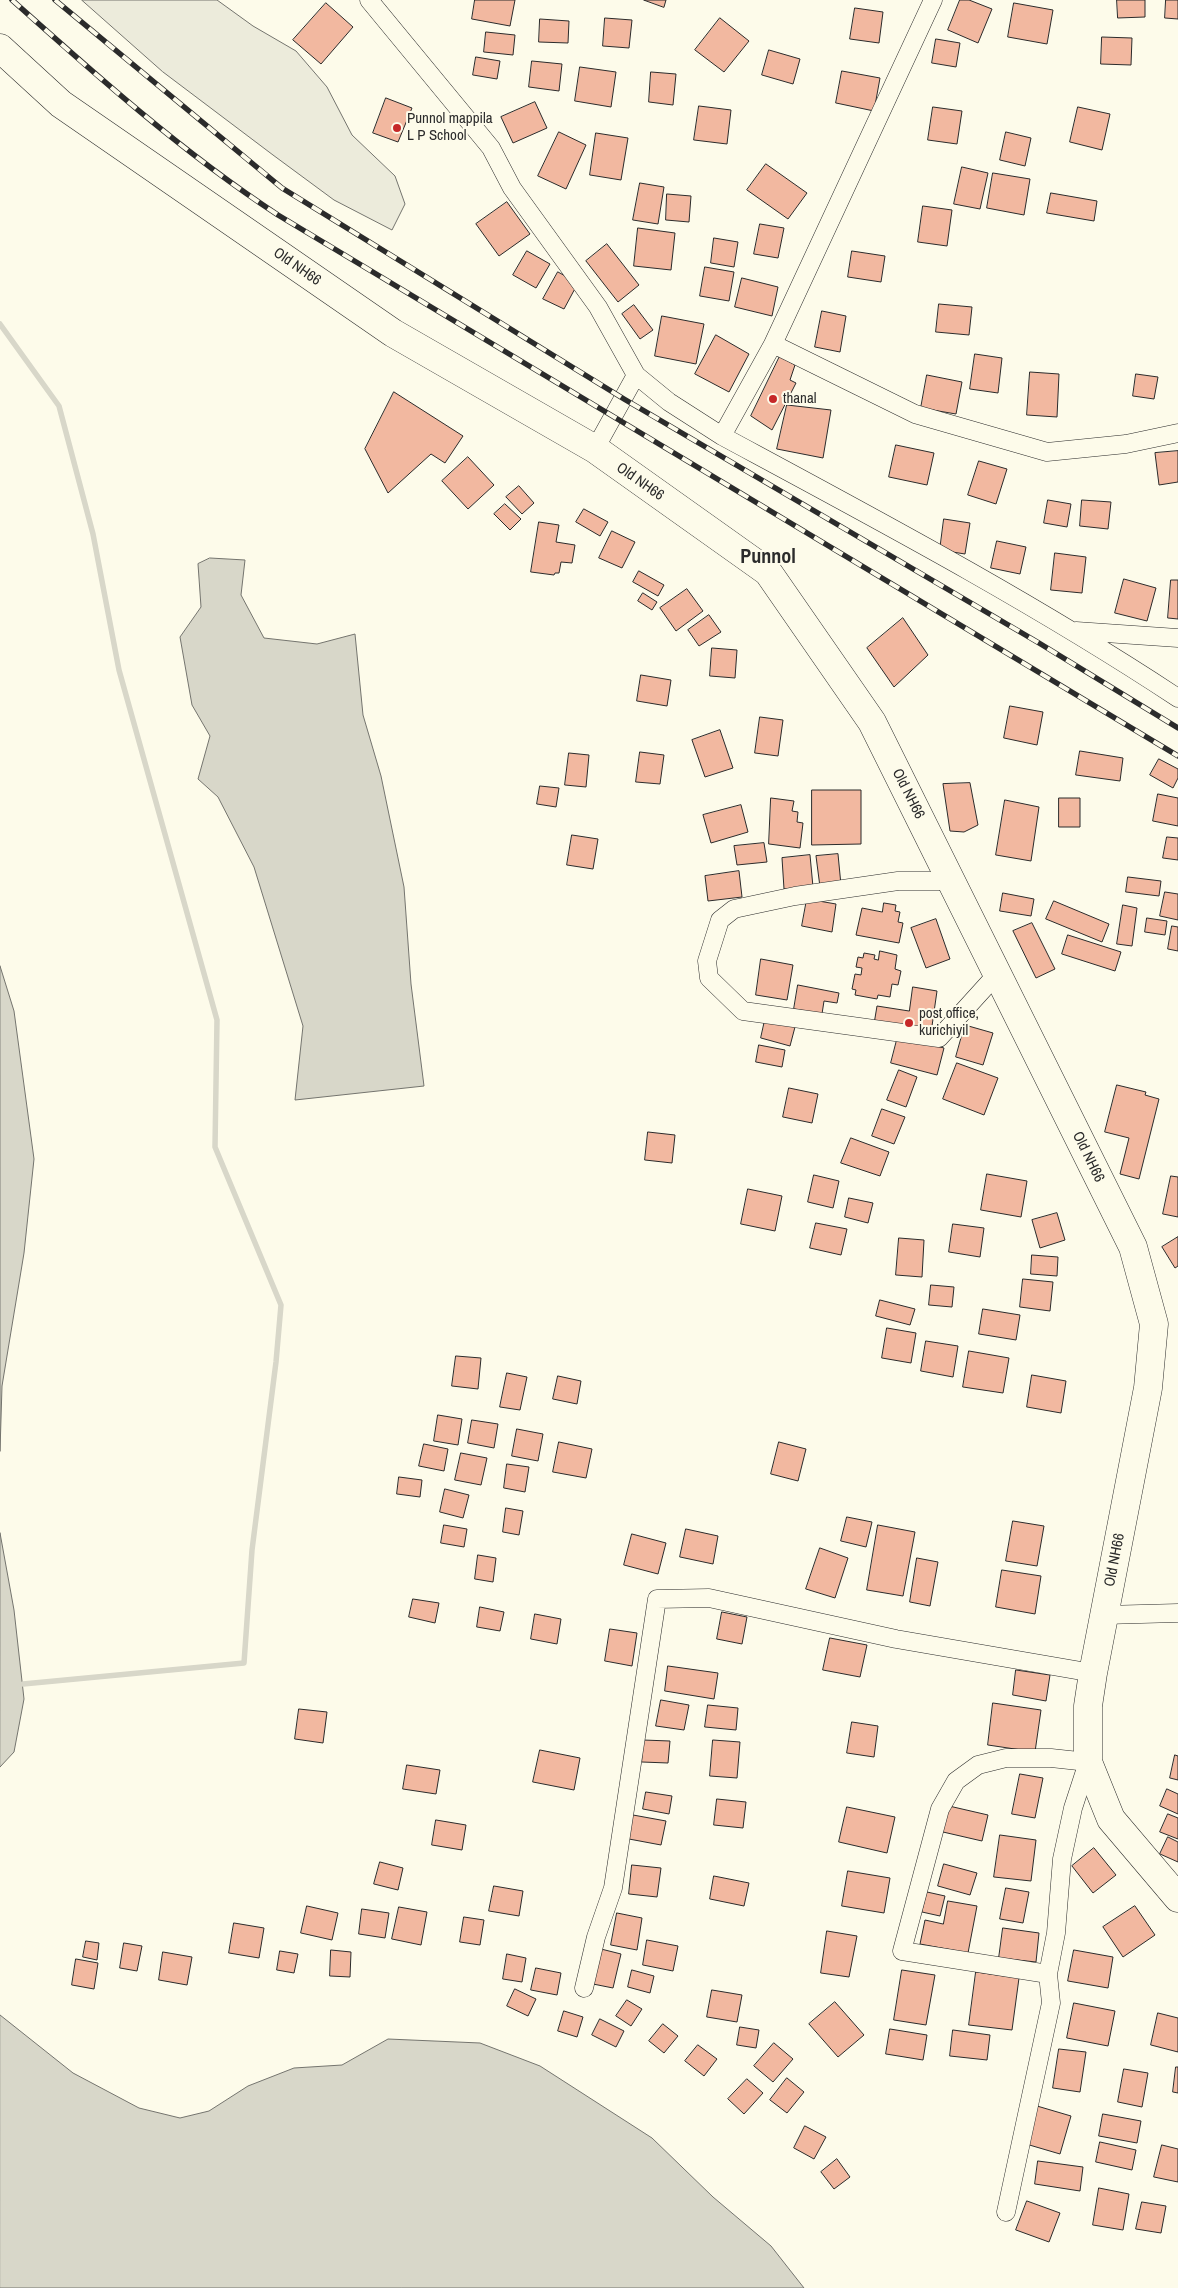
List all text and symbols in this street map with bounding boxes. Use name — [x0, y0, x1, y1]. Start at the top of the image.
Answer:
place label: Punnol mappila L P School — [407, 110, 492, 145]
marker: Punnol mappila L P School — [391, 122, 403, 134]
street label: Old NH66 — [270, 244, 324, 290]
place label: thanal — [783, 390, 817, 408]
marker: thanal — [767, 393, 779, 405]
street label: Old NH66 — [613, 459, 667, 505]
district label: Punnol — [740, 546, 796, 570]
street label: Old NH66 — [888, 766, 928, 822]
place label: post office, kurichiyil — [919, 1005, 979, 1040]
marker: post office, kurichiyil — [903, 1017, 915, 1029]
street label: Old NH66 — [1068, 1129, 1108, 1185]
street label: Old NH66 — [1101, 1532, 1129, 1588]

